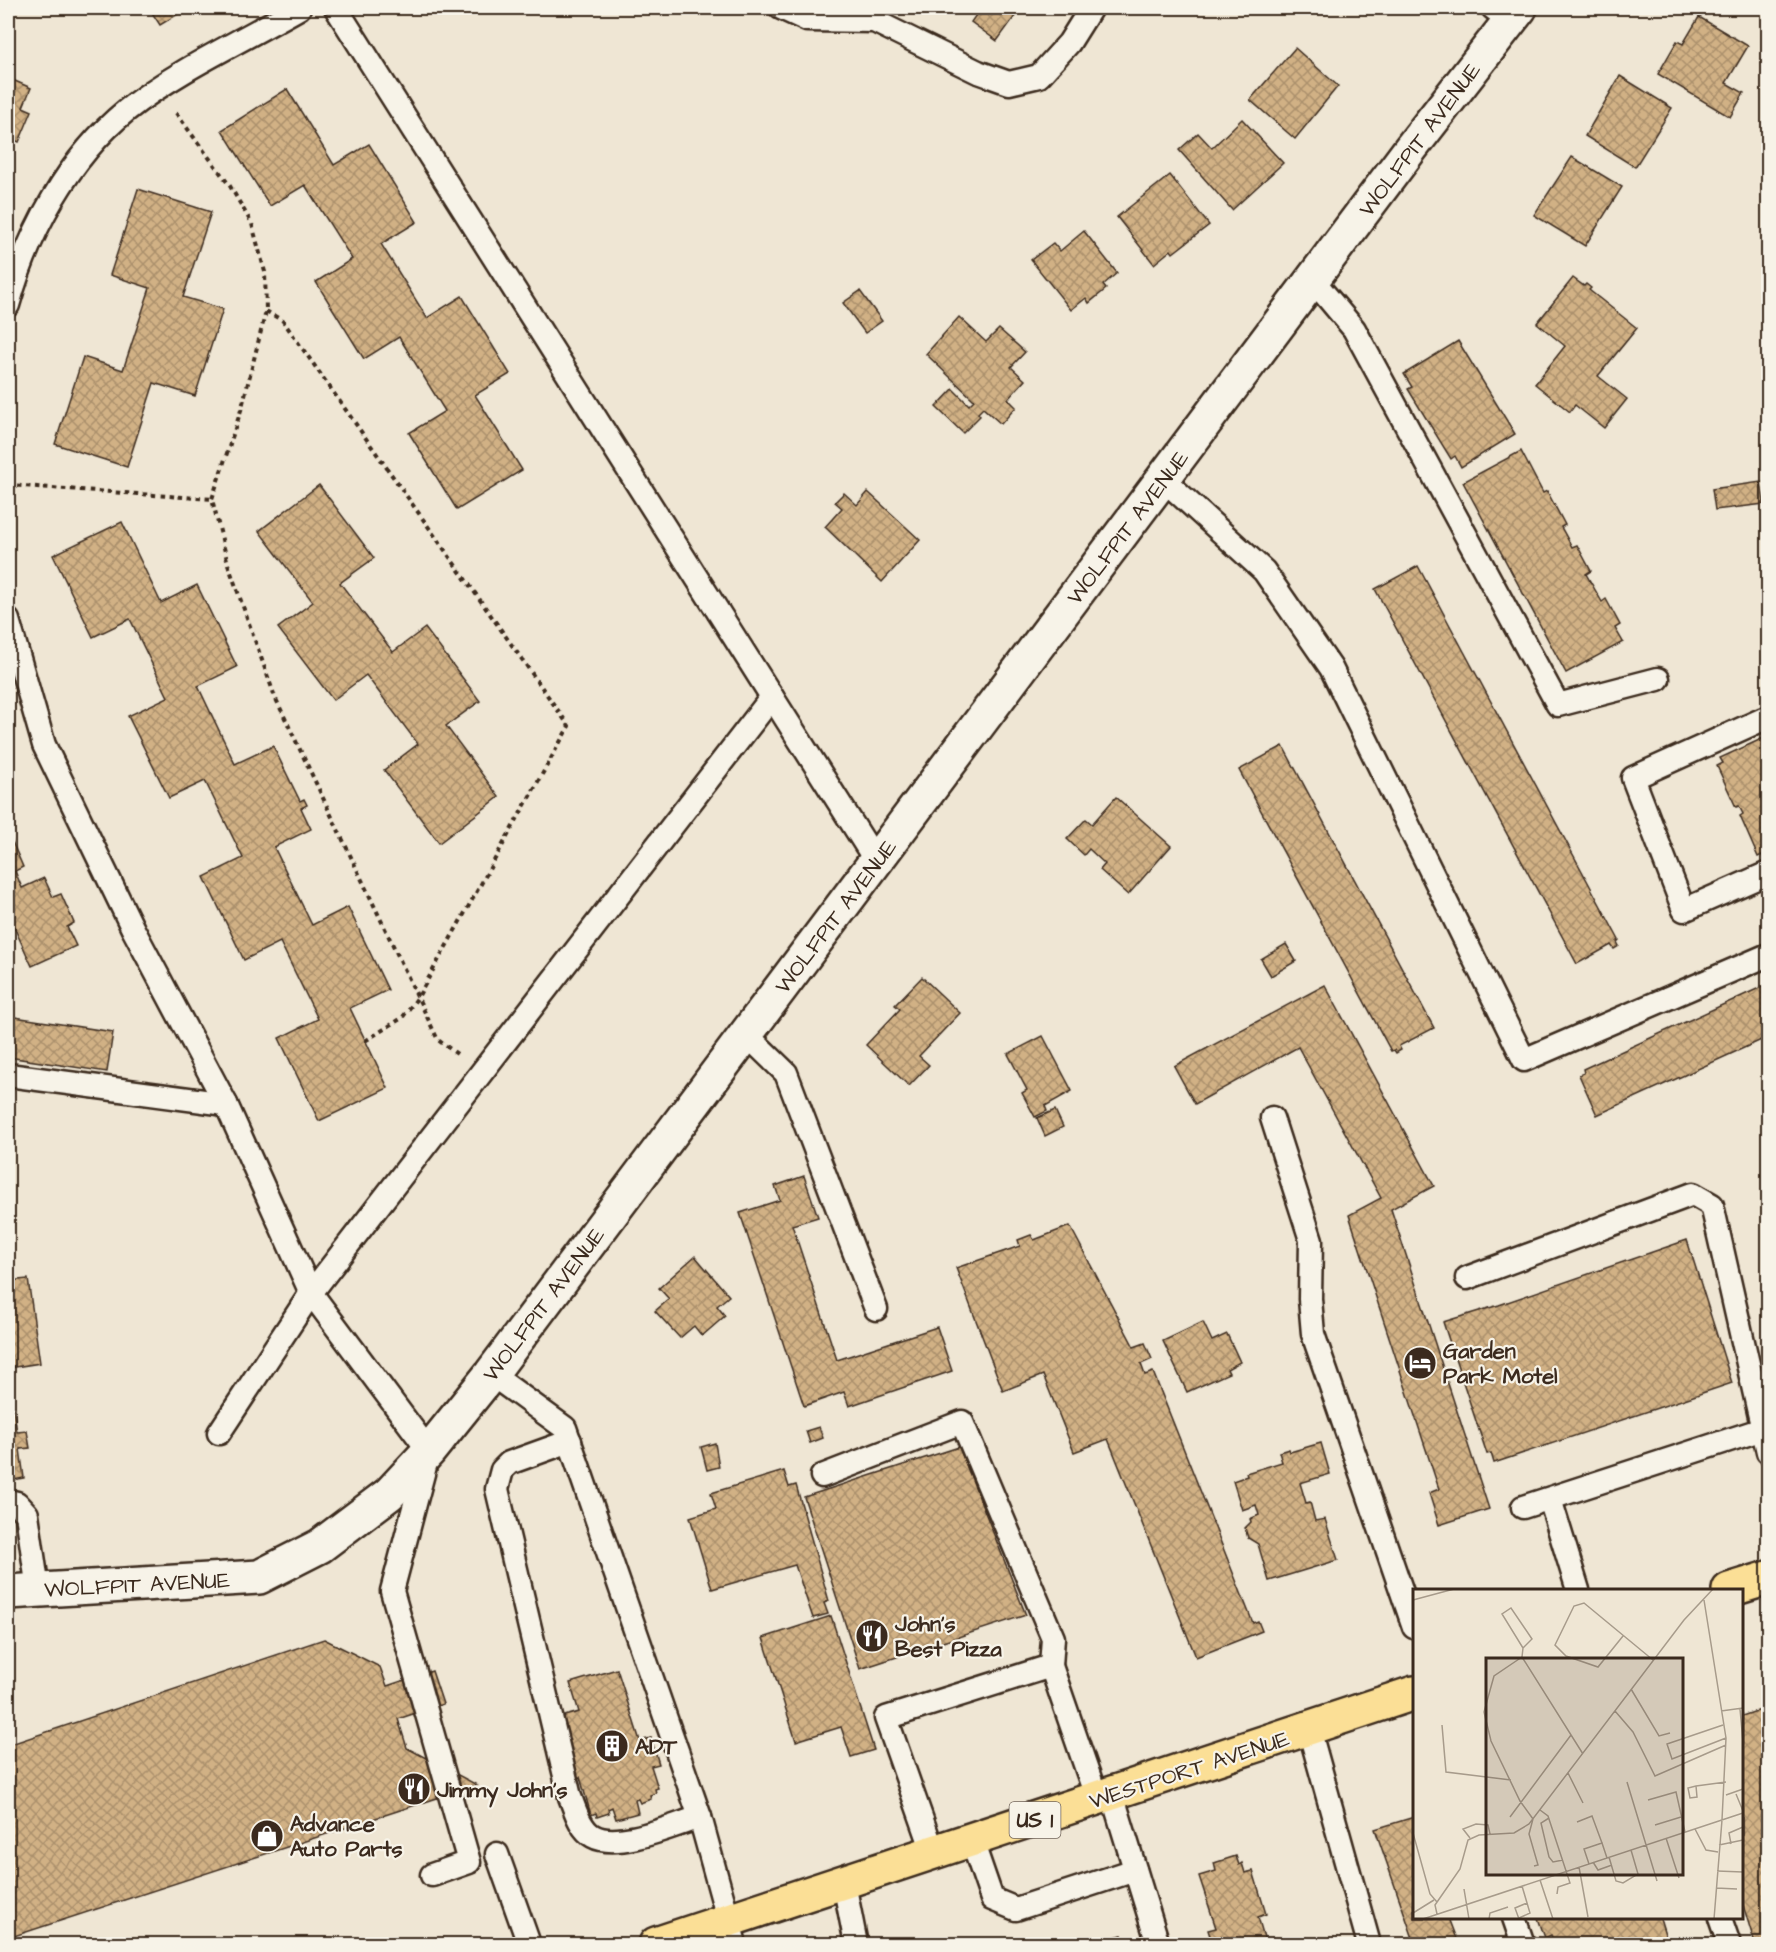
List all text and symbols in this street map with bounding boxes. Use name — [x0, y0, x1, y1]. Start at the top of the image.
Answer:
street label: WOLFPIT AVENUE — [1352, 56, 1488, 223]
street label: WOLFPIT AVENUE — [1060, 444, 1196, 611]
street label: WOLFPIT AVENUE — [768, 833, 904, 1000]
street label: WOLFPIT AVENUE — [476, 1221, 612, 1388]
place label: Garden Park Motel — [1443, 1336, 1558, 1392]
hotel icon: Garden Park Motel — [1402, 1345, 1438, 1381]
street label: WOLFPIT AVENUE — [43, 1565, 231, 1606]
inset map — [1413, 1589, 1743, 1919]
place label: John's Best Pizza — [894, 1609, 1002, 1665]
restaurant icon: John's Best Pizza — [854, 1618, 890, 1654]
street label: WESTPORT AVENUE — [1085, 1723, 1293, 1817]
building icon: ADT — [594, 1728, 630, 1764]
place label: ADT — [635, 1732, 678, 1763]
restaurant icon: Jimmy John's — [396, 1771, 432, 1807]
place label: Jimmy John's — [436, 1775, 568, 1808]
road number: US 1 — [1010, 1802, 1060, 1838]
place label: Advance Auto Parts — [290, 1809, 403, 1865]
shop icon: Advance Auto Parts — [249, 1818, 285, 1854]

